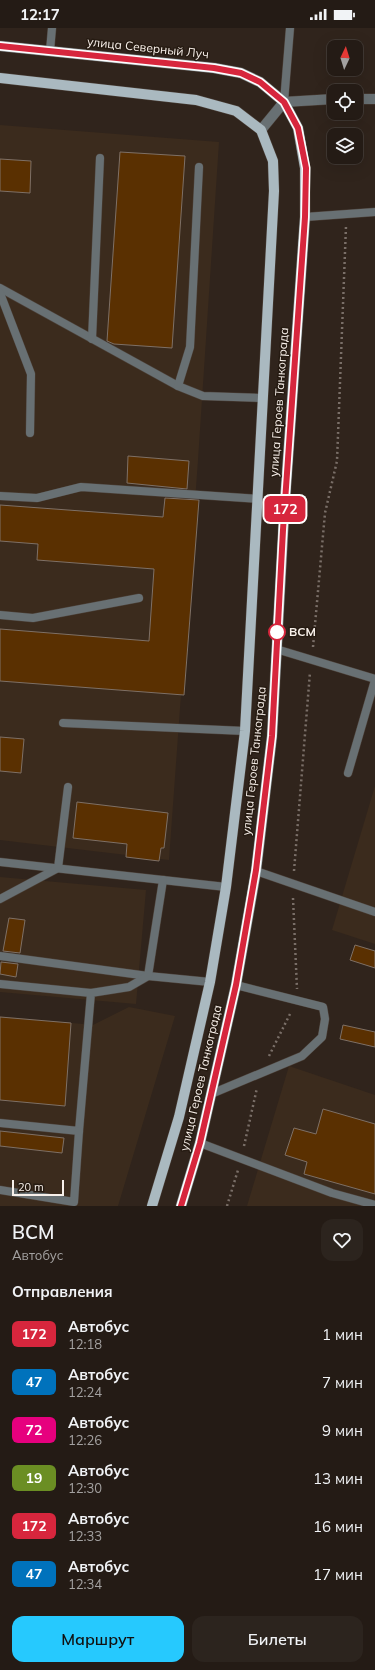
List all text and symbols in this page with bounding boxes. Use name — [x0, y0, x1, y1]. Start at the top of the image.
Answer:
text: 12:17 — [20, 5, 60, 24]
street label: улица Северный Луч — [86, 34, 210, 61]
north arrow — [327, 40, 363, 76]
map controls — [327, 40, 363, 164]
button: locate — [327, 84, 363, 120]
button: layers — [327, 128, 363, 164]
street label: улица Героев Танкограда — [266, 327, 291, 477]
line badge: 172 — [262, 496, 308, 522]
text: 172 — [272, 500, 298, 518]
marker: ВСМ — [268, 623, 286, 641]
place label: ВСМ — [289, 624, 316, 639]
street label: улица Героев Танкограда — [238, 686, 269, 836]
street label: улица Героев Танкограда — [176, 1003, 225, 1152]
scale bar — [12, 1178, 64, 1197]
text: 20 m — [18, 1180, 44, 1194]
button: heart — [321, 1219, 363, 1261]
text: ВСМ — [12, 1220, 54, 1244]
text: Автобус — [12, 1247, 63, 1263]
text: Отправления — [12, 1282, 113, 1301]
text: Автобус — [68, 1317, 129, 1336]
text: 172 — [21, 1325, 47, 1343]
text: 1 мин — [322, 1325, 363, 1344]
text: 12:18 — [68, 1336, 102, 1352]
text: Автобус — [68, 1365, 129, 1384]
text: 47 — [26, 1373, 42, 1391]
text: 7 мин — [322, 1373, 363, 1392]
text: 12:24 — [68, 1384, 102, 1400]
text: Автобус — [68, 1413, 129, 1432]
text: 72 — [26, 1421, 42, 1439]
text: 9 мин — [322, 1421, 363, 1440]
text: 12:26 — [68, 1432, 102, 1448]
text: Автобус — [68, 1461, 129, 1480]
text: 19 — [26, 1469, 42, 1487]
text: 13 мин — [313, 1469, 363, 1488]
text: 12:30 — [68, 1480, 102, 1496]
text: Автобус — [68, 1509, 129, 1528]
text: 172 — [21, 1517, 47, 1535]
text: 16 мин — [313, 1517, 363, 1536]
text: 12:33 — [68, 1528, 102, 1544]
text: Автобус — [68, 1557, 129, 1576]
text: 47 — [26, 1565, 42, 1583]
text: 17 мин — [313, 1565, 363, 1584]
text: 12:34 — [68, 1576, 102, 1592]
button: Маршрут — [12, 1616, 184, 1662]
button: Билеты — [192, 1616, 363, 1662]

